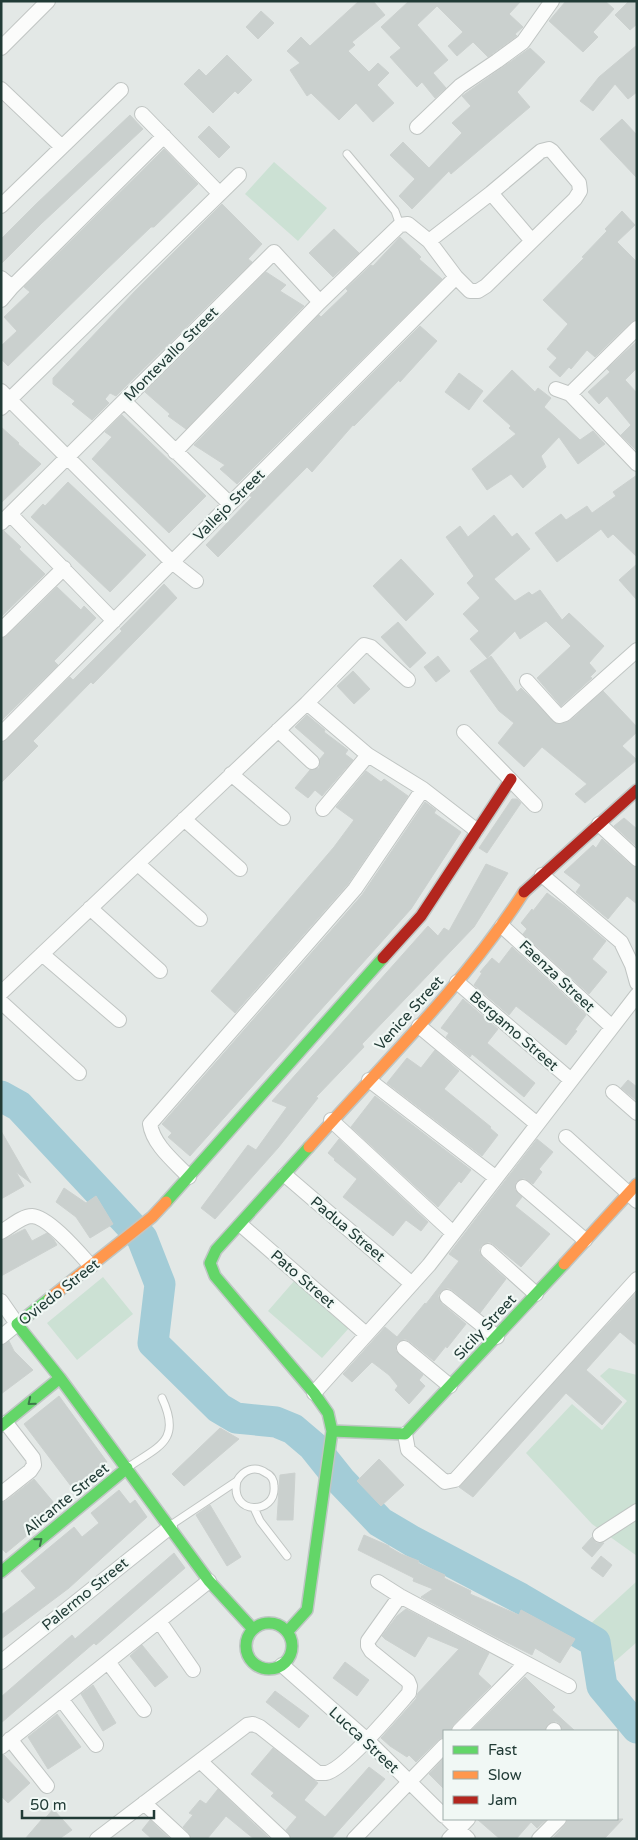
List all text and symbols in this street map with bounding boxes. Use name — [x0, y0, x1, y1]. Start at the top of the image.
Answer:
street label: Montevallo Street — [120, 303, 222, 405]
street label: Vallejo Street — [190, 465, 269, 544]
street label: Faenza Street — [515, 936, 599, 1016]
street label: Venice Street — [371, 972, 447, 1054]
street label: Bergamo Street — [466, 988, 562, 1075]
street label: Padua Street — [307, 1193, 389, 1266]
street label: Pato Street — [267, 1246, 339, 1312]
street label: Oviedo Street — [15, 1255, 103, 1329]
street label: Sicily Street — [450, 1290, 520, 1364]
one-way arrow — [28, 1396, 37, 1404]
street label: Alicante Street — [20, 1459, 113, 1539]
one-way arrow — [33, 1538, 42, 1546]
street label: Palermo Street — [38, 1554, 132, 1634]
street label: Lucca Street — [325, 1703, 403, 1777]
legend — [443, 1730, 618, 1820]
text: Fast — [488, 1741, 518, 1759]
text: Slow — [488, 1766, 522, 1784]
scale bar — [22, 1788, 155, 1820]
text: Jam — [488, 1791, 517, 1809]
text: 50 m — [30, 1796, 67, 1814]

